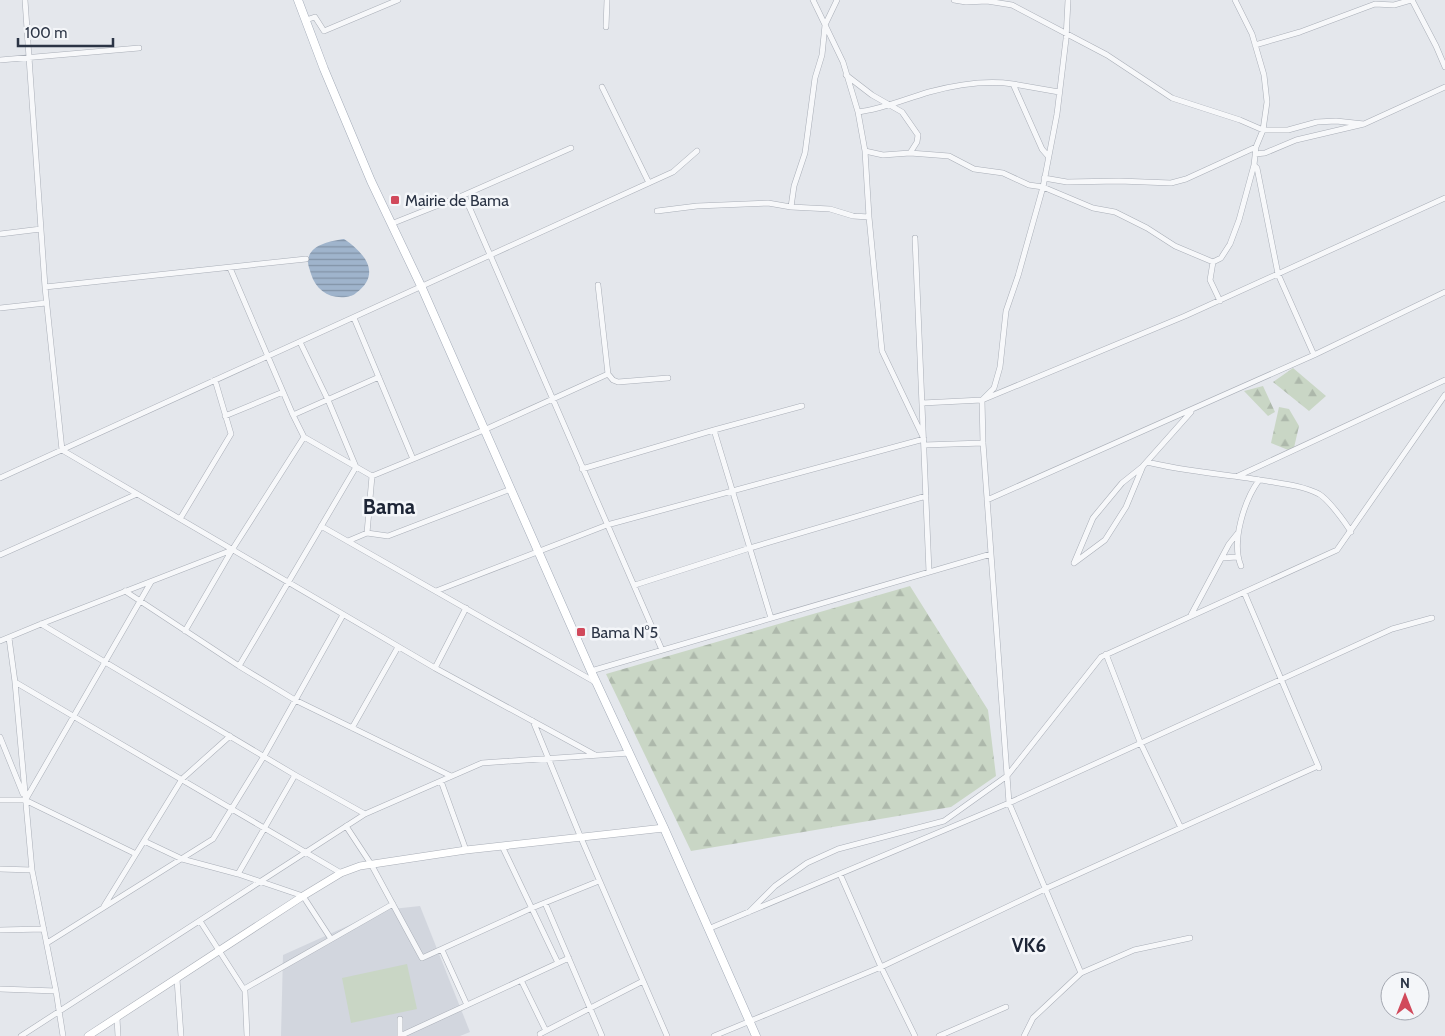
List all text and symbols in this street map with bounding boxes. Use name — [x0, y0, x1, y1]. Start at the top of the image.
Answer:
scale bar — [18, 15, 112, 47]
text: 100 m — [25, 24, 67, 42]
place label: Mairie de Bama — [405, 191, 509, 210]
marker: Mairie de Bama — [389, 194, 401, 206]
district label: Bama — [363, 494, 416, 519]
place label: Bama N°5 — [591, 623, 658, 642]
marker: Bama N°5 — [575, 626, 587, 638]
district label: VK6 — [1012, 934, 1046, 957]
north arrow — [1380, 971, 1430, 1021]
text: N — [1400, 974, 1410, 992]

